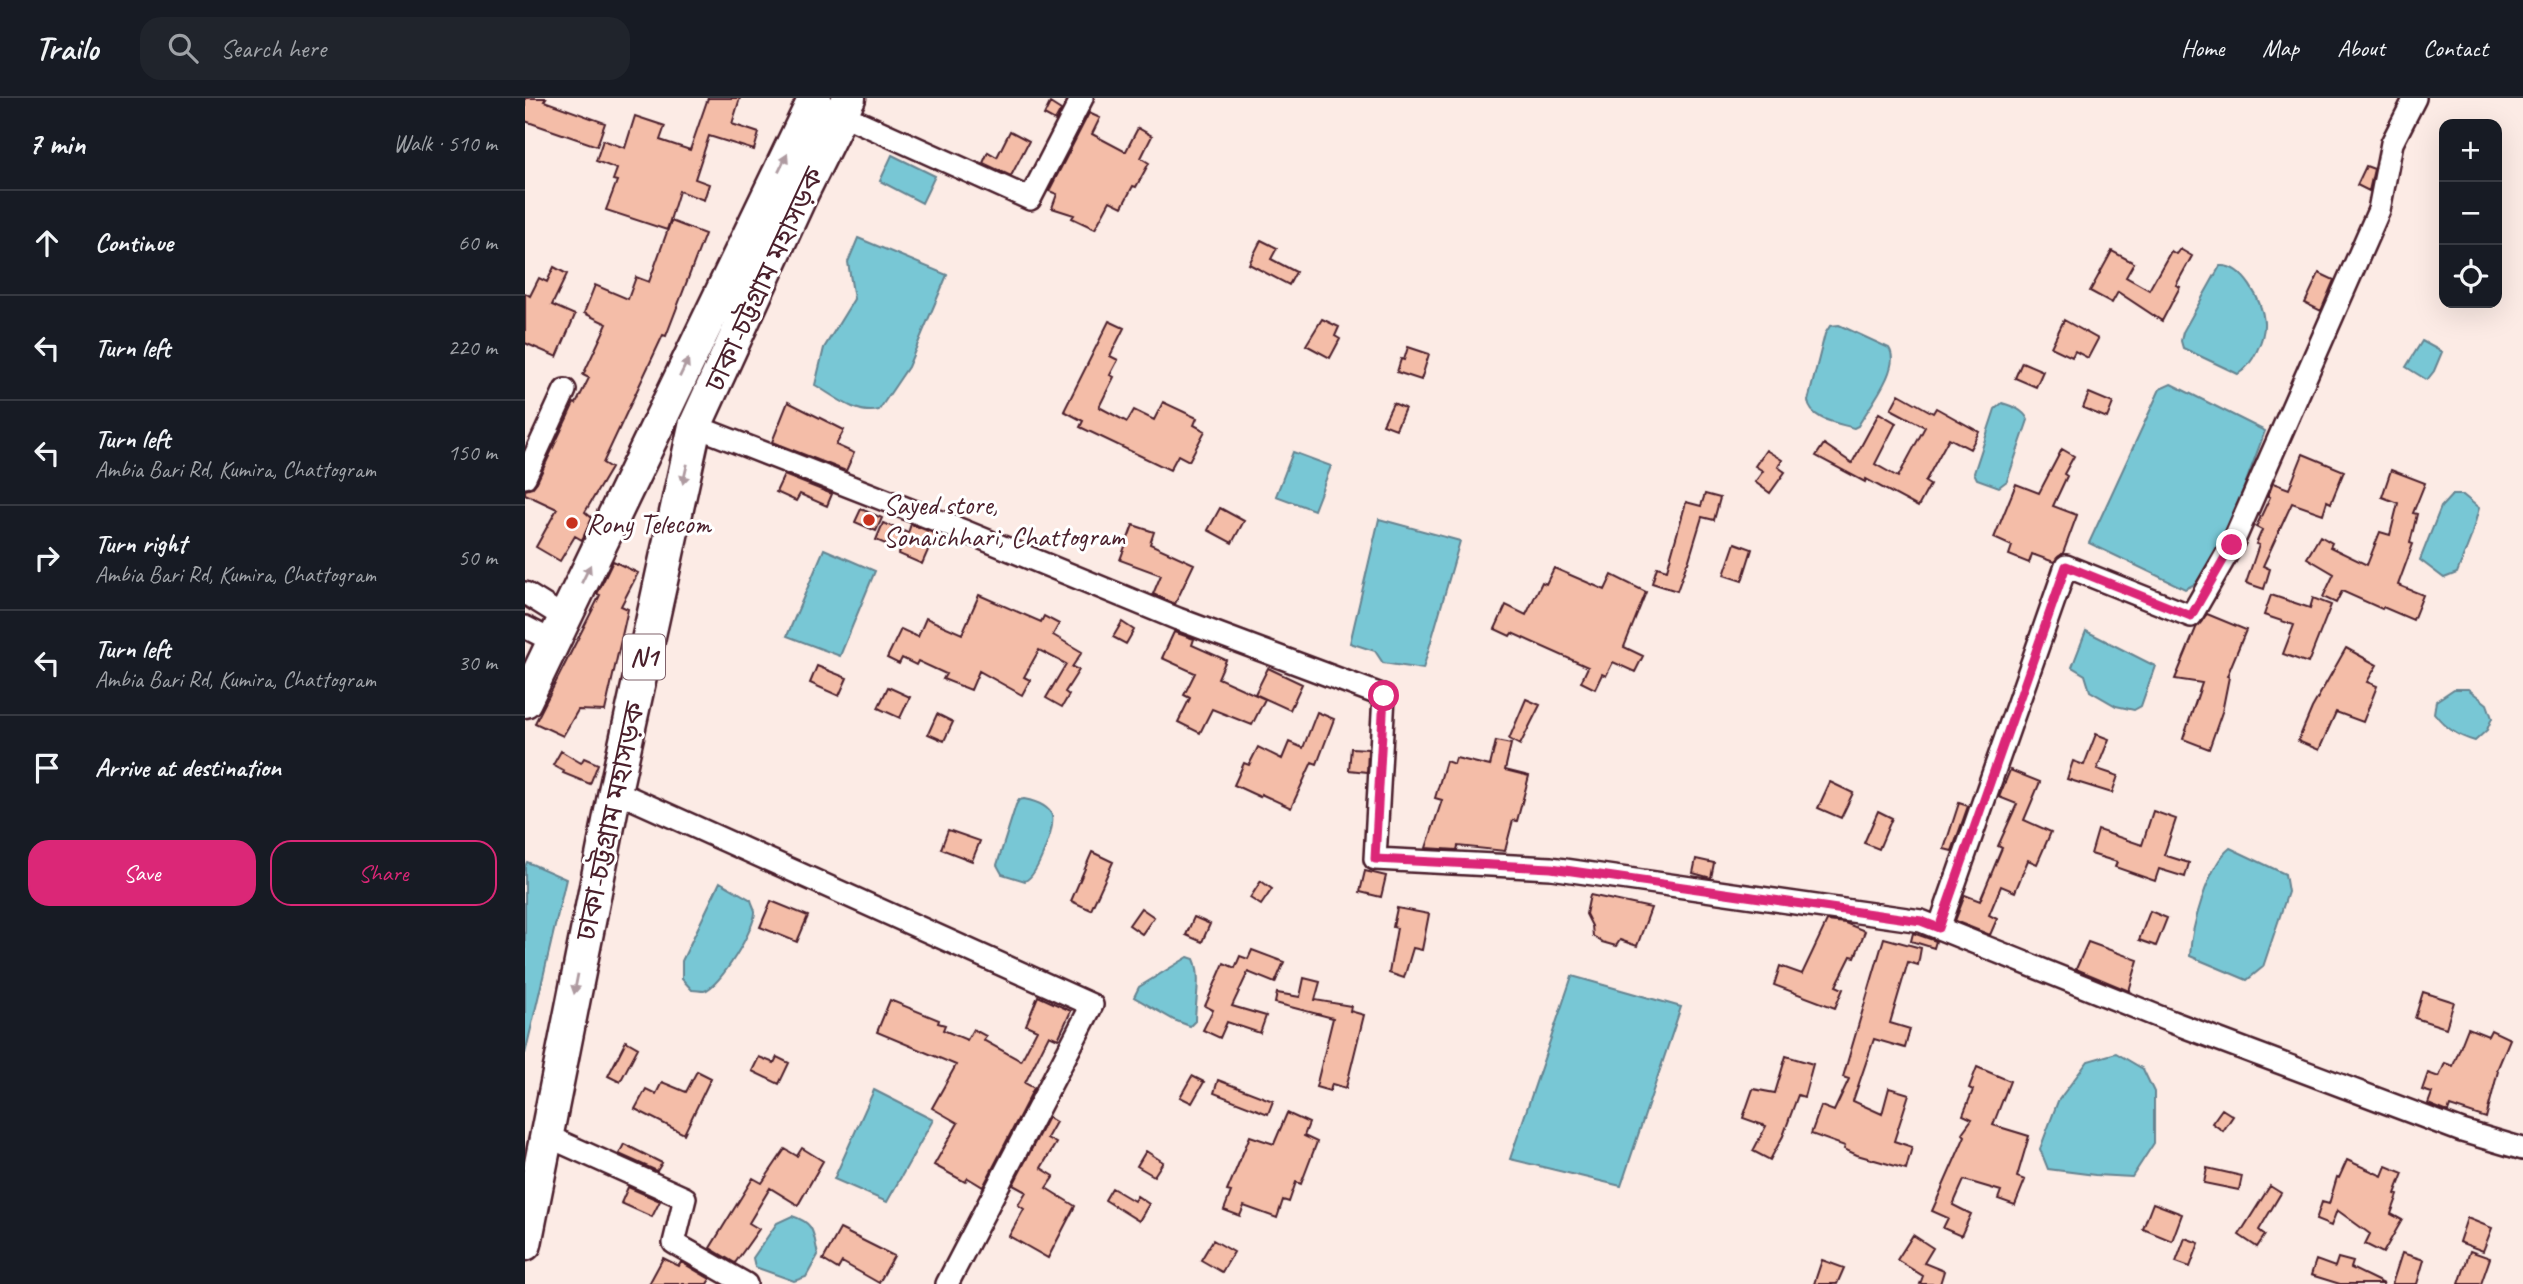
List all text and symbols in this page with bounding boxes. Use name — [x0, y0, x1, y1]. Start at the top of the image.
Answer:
search box — [140, 17, 630, 80]
text: Trailo — [35, 27, 98, 69]
icon: search — [164, 29, 202, 67]
text: Search here — [220, 32, 326, 65]
text: Home — [2181, 33, 2224, 63]
text: Map — [2262, 33, 2299, 63]
text: About — [2337, 33, 2385, 63]
text: Contact — [2423, 33, 2488, 63]
map controls — [2439, 119, 2502, 308]
button: + — [2439, 119, 2502, 182]
text: 7 min — [28, 125, 85, 163]
text: Walk · 510 m — [393, 129, 497, 158]
one-way arrow — [777, 153, 789, 173]
street label: ঢাকা-চট্টগ্রাম মহাসড়ক — [696, 161, 831, 397]
button: − — [2439, 182, 2502, 245]
icon: ahead — [28, 224, 66, 262]
text: Continue — [95, 226, 173, 259]
text: 60 m — [458, 228, 497, 257]
button: locate — [2439, 245, 2502, 308]
icon: left — [28, 329, 66, 367]
text: Turn left — [95, 331, 170, 364]
text: 220 m — [448, 333, 497, 362]
one-way arrow — [679, 358, 690, 378]
text: Turn left — [95, 422, 170, 455]
icon: left — [28, 434, 66, 472]
text: 150 m — [448, 438, 497, 467]
text: Ambia Bari Rd, Kumira, Chattogram — [95, 455, 376, 484]
one-way arrow — [679, 463, 690, 485]
place label: Sayed store, Sonaichhari, Chattogram — [883, 487, 1126, 554]
place label: Rony Telecom — [586, 506, 712, 541]
marker: Sayed store, Sonaichhari, Chattogram — [861, 512, 877, 528]
marker: Rony Telecom — [564, 515, 580, 531]
text: Turn right — [95, 527, 186, 560]
route end — [2216, 529, 2247, 560]
icon: right — [28, 539, 66, 577]
text: 50 m — [458, 543, 497, 572]
text: Ambia Bari Rd, Kumira, Chattogram — [95, 560, 376, 589]
one-way arrow — [581, 564, 592, 584]
text: Turn left — [95, 632, 170, 665]
road number: N1 — [623, 635, 665, 680]
icon: left — [28, 644, 66, 682]
text: 30 m — [458, 648, 497, 677]
text: Ambia Bari Rd, Kumira, Chattogram — [95, 665, 376, 694]
route start — [1368, 680, 1399, 711]
street label: ঢাকা-চট্টগ্রাম মহাসড়ক — [567, 698, 652, 944]
icon: arrive — [28, 749, 66, 787]
text: Arrive at destination — [95, 751, 281, 784]
button: Save — [28, 840, 256, 906]
button: Share — [270, 840, 497, 906]
one-way arrow — [571, 973, 582, 995]

